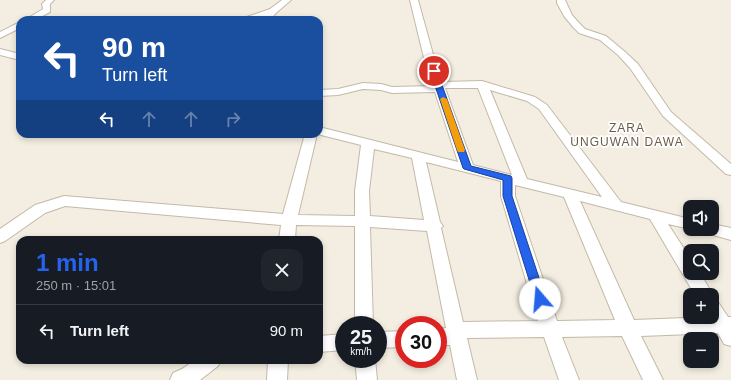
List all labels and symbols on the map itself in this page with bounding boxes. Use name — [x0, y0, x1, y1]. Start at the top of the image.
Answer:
pin — [417, 54, 451, 88]
district label: ZARA UNGUWAN DAWA — [570, 121, 684, 149]
position arrow — [519, 278, 561, 320]
speed limit sign: 30 — [395, 316, 447, 368]

